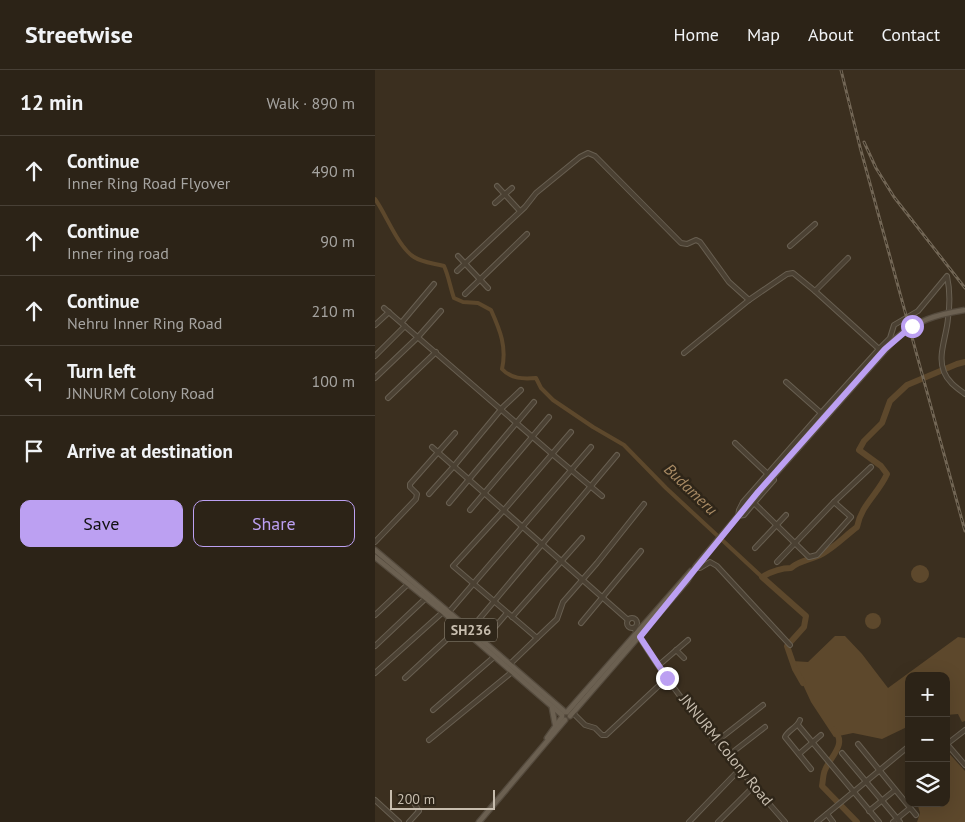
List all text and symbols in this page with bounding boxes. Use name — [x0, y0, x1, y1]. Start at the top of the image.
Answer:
text: Streetwise — [25, 19, 133, 50]
text: Home — [673, 23, 719, 46]
text: Map — [747, 23, 780, 46]
text: About — [808, 23, 854, 46]
text: Contact — [882, 23, 940, 46]
text: 12 min — [20, 89, 83, 116]
text: Walk · 890 m — [266, 93, 355, 113]
text: Continue — [67, 149, 139, 173]
icon: ahead — [20, 157, 48, 185]
text: 490 m — [312, 161, 355, 181]
text: Inner Ring Road Flyover — [67, 173, 230, 193]
text: Continue — [67, 219, 139, 243]
icon: ahead — [20, 227, 48, 255]
text: 90 m — [320, 231, 355, 251]
text: Inner ring road — [67, 243, 169, 263]
text: Continue — [67, 289, 139, 313]
icon: ahead — [20, 297, 48, 325]
text: 210 m — [312, 301, 355, 321]
text: Nehru Inner Ring Road — [67, 313, 222, 333]
route start — [901, 315, 924, 338]
text: Turn left — [67, 359, 136, 383]
icon: left — [20, 367, 48, 395]
text: 100 m — [312, 371, 355, 391]
text: JNNURM Colony Road — [67, 383, 214, 403]
icon: arrive — [20, 437, 48, 465]
text: Arrive at destination — [67, 439, 233, 463]
water label: Budameru — [660, 459, 722, 519]
button: Save — [20, 500, 183, 547]
button: Share — [193, 500, 355, 547]
road number: SH236 — [445, 618, 497, 642]
route end — [656, 667, 679, 690]
map controls — [905, 672, 950, 807]
button: + — [905, 672, 950, 717]
street label: JNNURM Colony Road — [675, 689, 777, 809]
button: − — [905, 717, 950, 762]
button: layers — [905, 762, 950, 807]
scale bar — [390, 787, 495, 810]
text: 200 m — [397, 790, 435, 808]

